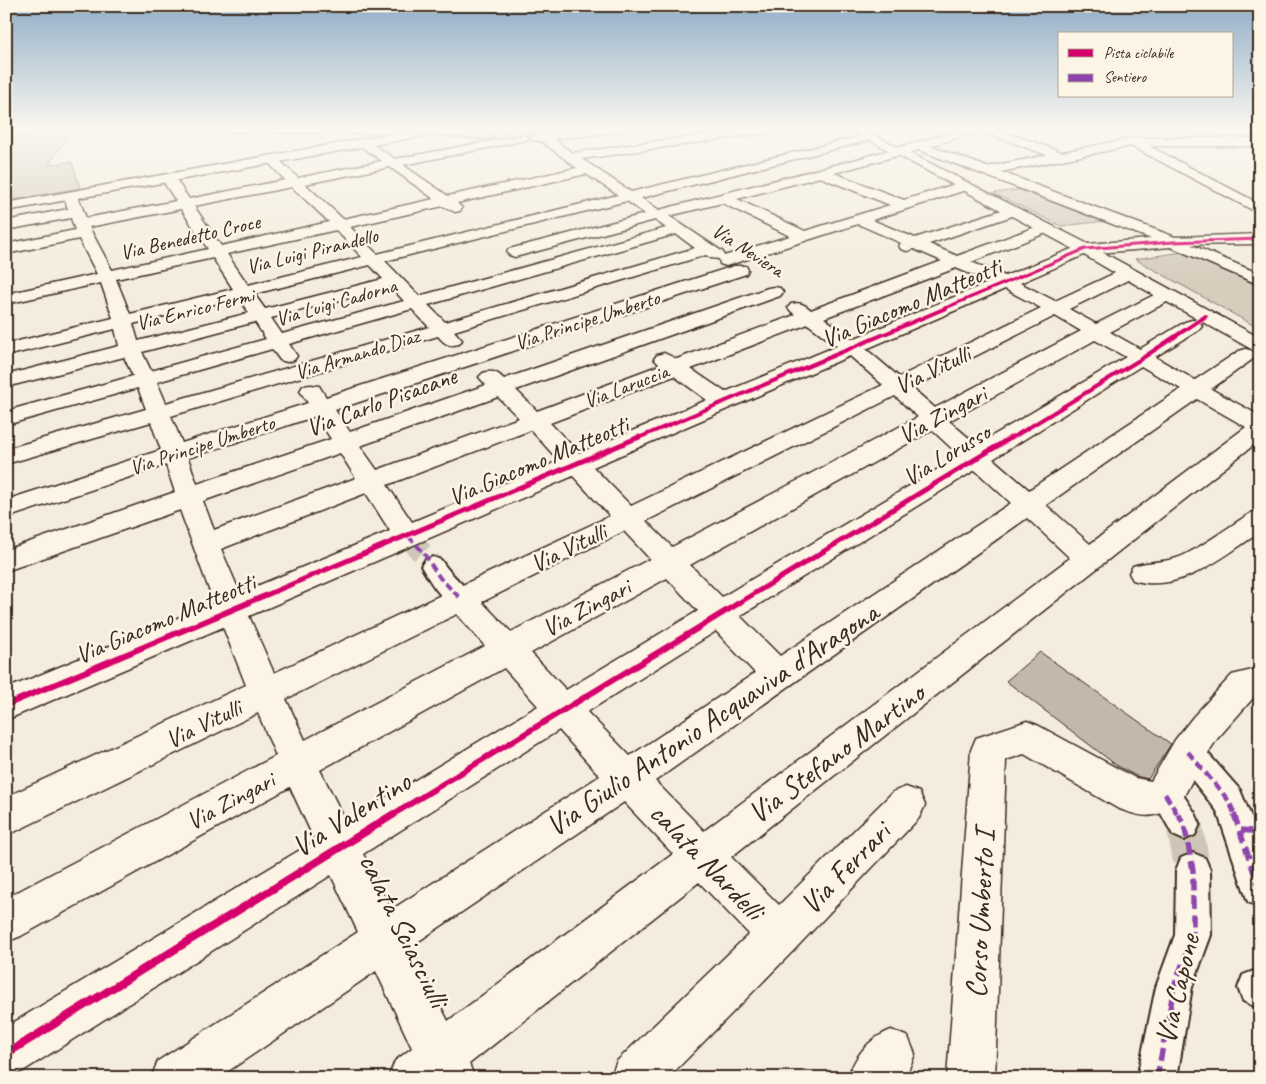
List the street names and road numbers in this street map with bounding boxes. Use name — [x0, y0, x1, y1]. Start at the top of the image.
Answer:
street label: Via Benedetto Croce — [118, 208, 264, 266]
street label: Via Neviera — [707, 217, 791, 284]
street label: Via Luigi Pirandello — [244, 222, 382, 280]
street label: Via Giacomo Matteotti — [817, 249, 1009, 355]
street label: Via Luigi Cadorna — [273, 272, 401, 332]
street label: Via Enrico Fermi — [133, 281, 260, 336]
street label: Via Principe Umberto — [511, 284, 664, 356]
street label: Via Armando Diaz — [292, 322, 425, 385]
street label: Via Vitulli — [889, 336, 979, 402]
street label: Via Laruccia — [580, 357, 674, 414]
street label: Via Carlo Pisacane — [302, 359, 463, 444]
street label: Via Zingari — [893, 377, 995, 451]
street label: Via Giacomo Matteotti — [444, 407, 636, 513]
street label: Via Principe Umberto — [126, 409, 279, 481]
street label: Via Lorusso — [897, 415, 999, 493]
street label: Via Vitulli — [525, 514, 615, 580]
street label: Via Giacomo Matteotti — [71, 565, 263, 671]
street label: Via Zingari — [537, 570, 639, 644]
street label: Via Giulio Antonio Acquaviva d'Aragona — [539, 592, 888, 845]
street label: Via Stefano Martino — [740, 672, 935, 832]
street label: Via Vitulli — [160, 690, 250, 756]
street label: Via Valentino — [284, 762, 419, 865]
street label: Via Zingari — [181, 763, 283, 837]
street label: calata Nardelli — [641, 794, 775, 930]
street label: Via Ferrari — [792, 811, 901, 922]
street label: Corso Umberto I — [957, 822, 1004, 999]
street label: calata Sciasciulli — [350, 847, 459, 1016]
street label: Via Capone — [1146, 928, 1209, 1048]

